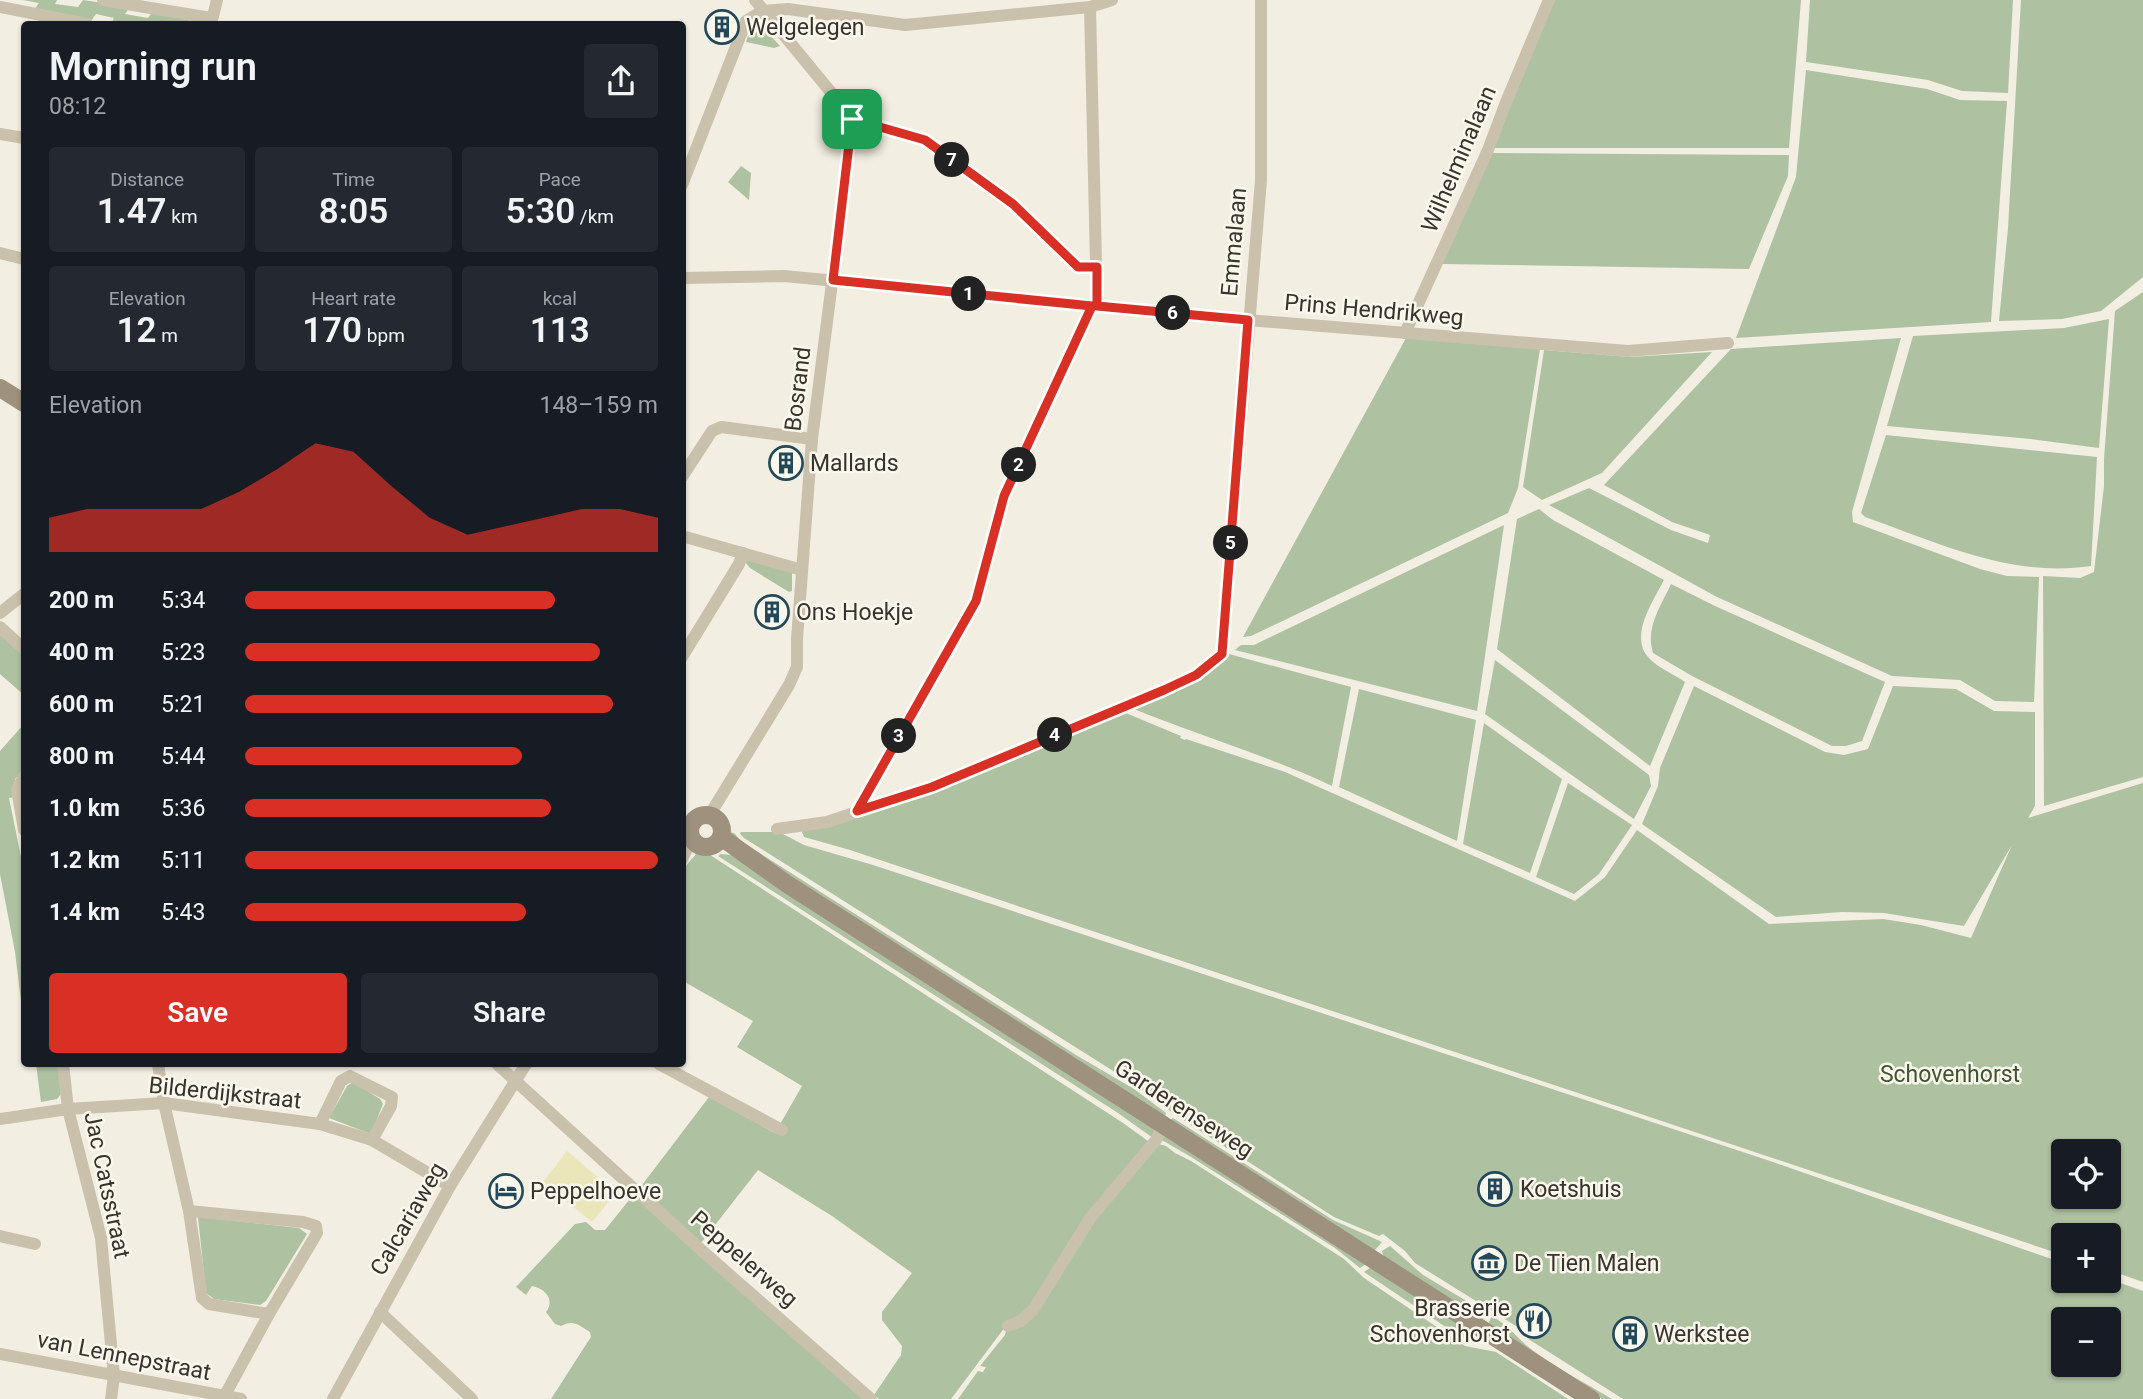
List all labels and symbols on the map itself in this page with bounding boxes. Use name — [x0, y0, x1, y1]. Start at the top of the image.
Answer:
building icon: Welgelegen — [703, 8, 741, 46]
place label: Welgelegen — [746, 14, 865, 41]
street label: Wilhelminalaan — [1416, 82, 1502, 236]
pin — [822, 89, 882, 149]
pin: 7 — [934, 142, 970, 178]
street label: Emmalaan — [1216, 186, 1252, 298]
pin: 1 — [951, 276, 986, 312]
street label: Prins Hendrikweg — [1283, 289, 1465, 331]
pin: 6 — [1156, 296, 1190, 330]
street label: Bosrand — [779, 345, 817, 433]
building icon: Mallards — [767, 444, 805, 482]
pin: 2 — [1002, 448, 1036, 482]
place label: Mallards — [810, 450, 899, 477]
pin: 5 — [1214, 526, 1248, 560]
building icon: Ons Hoekje — [753, 593, 791, 631]
place label: Ons Hoekje — [796, 599, 913, 626]
pin: 3 — [881, 718, 916, 754]
pin: 4 — [1038, 718, 1072, 752]
street label: Garderenseweg — [1110, 1054, 1258, 1164]
park label: Schovenhorst — [1880, 1061, 2020, 1088]
street label: Bilderdijkstraat — [147, 1072, 303, 1114]
street label: Jac Catsstraat — [78, 1109, 136, 1261]
street label: Calcariaweg — [365, 1158, 451, 1280]
building icon: Koetshuis — [1476, 1170, 1514, 1208]
hotel icon: Peppelhoeve — [487, 1172, 525, 1210]
place label: Koetshuis — [1520, 1176, 1622, 1203]
place label: Peppelhoeve — [530, 1178, 661, 1205]
street label: Peppelerweg — [685, 1205, 803, 1313]
museum icon: De Tien Malen — [1470, 1244, 1508, 1282]
place label: De Tien Malen — [1514, 1250, 1660, 1277]
place label: Brasserie Schovenhorst — [1370, 1295, 1510, 1348]
restaurant icon: Brasserie Schovenhorst — [1515, 1302, 1553, 1340]
building icon: Werkstee — [1611, 1315, 1649, 1353]
place label: Werkstee — [1654, 1321, 1750, 1348]
street label: van Lennepstraat — [35, 1326, 213, 1386]

